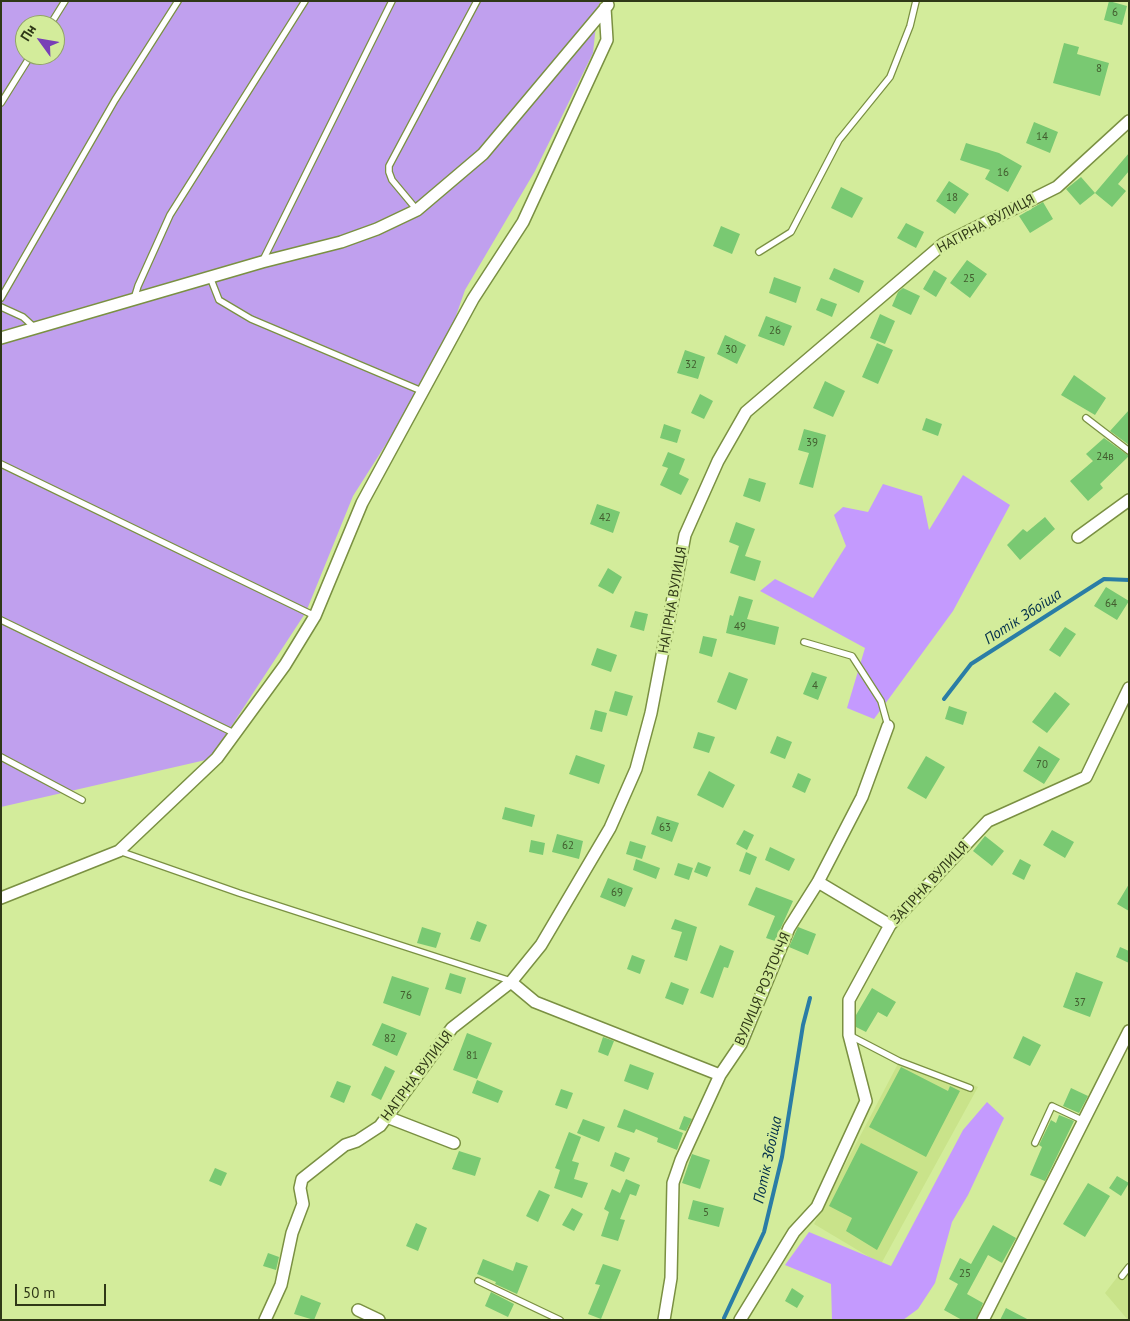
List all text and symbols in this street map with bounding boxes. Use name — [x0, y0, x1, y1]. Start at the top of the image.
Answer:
house number: 6 — [1112, 6, 1118, 20]
north arrow — [15, 15, 65, 65]
text: Пн — [16, 21, 40, 44]
house number: 8 — [1096, 62, 1102, 76]
house number: 14 — [1036, 130, 1048, 144]
house number: 16 — [997, 166, 1009, 180]
street label: НАГІРНА ВУЛИЦЯ — [934, 191, 1038, 257]
house number: 18 — [946, 191, 958, 205]
house number: 25 — [963, 272, 975, 286]
house number: 26 — [769, 324, 781, 338]
house number: 30 — [725, 343, 737, 357]
house number: 32 — [685, 358, 697, 372]
house number: 39 — [806, 436, 818, 450]
house number: 24в — [1096, 450, 1114, 464]
house number: 42 — [599, 511, 611, 525]
street label: НАГІРНА ВУЛИЦЯ — [655, 545, 691, 655]
water label: Потік Збоїща — [981, 585, 1065, 649]
house number: 64 — [1105, 597, 1117, 611]
house number: 49 — [734, 620, 746, 634]
house number: 4 — [812, 679, 818, 693]
house number: 70 — [1036, 758, 1048, 772]
house number: 63 — [659, 821, 671, 835]
street label: ЗАГІРНА ВУЛИЦЯ — [888, 838, 972, 928]
house number: 62 — [562, 839, 574, 853]
house number: 69 — [611, 886, 623, 900]
street label: ВУЛИЦЯ РОЗТОЧЧЯ — [732, 930, 794, 1048]
house number: 76 — [400, 989, 412, 1003]
house number: 37 — [1074, 996, 1086, 1010]
street label: НАГІРНА ВУЛИЦЯ — [378, 1028, 456, 1124]
house number: 82 — [384, 1032, 396, 1046]
house number: 81 — [466, 1049, 478, 1063]
water label: Потік Збоїща — [750, 1115, 786, 1205]
house number: 5 — [703, 1206, 709, 1220]
house number: 25 — [959, 1267, 971, 1281]
scale bar — [18, 1274, 109, 1306]
text: 50 m — [23, 1283, 56, 1302]

